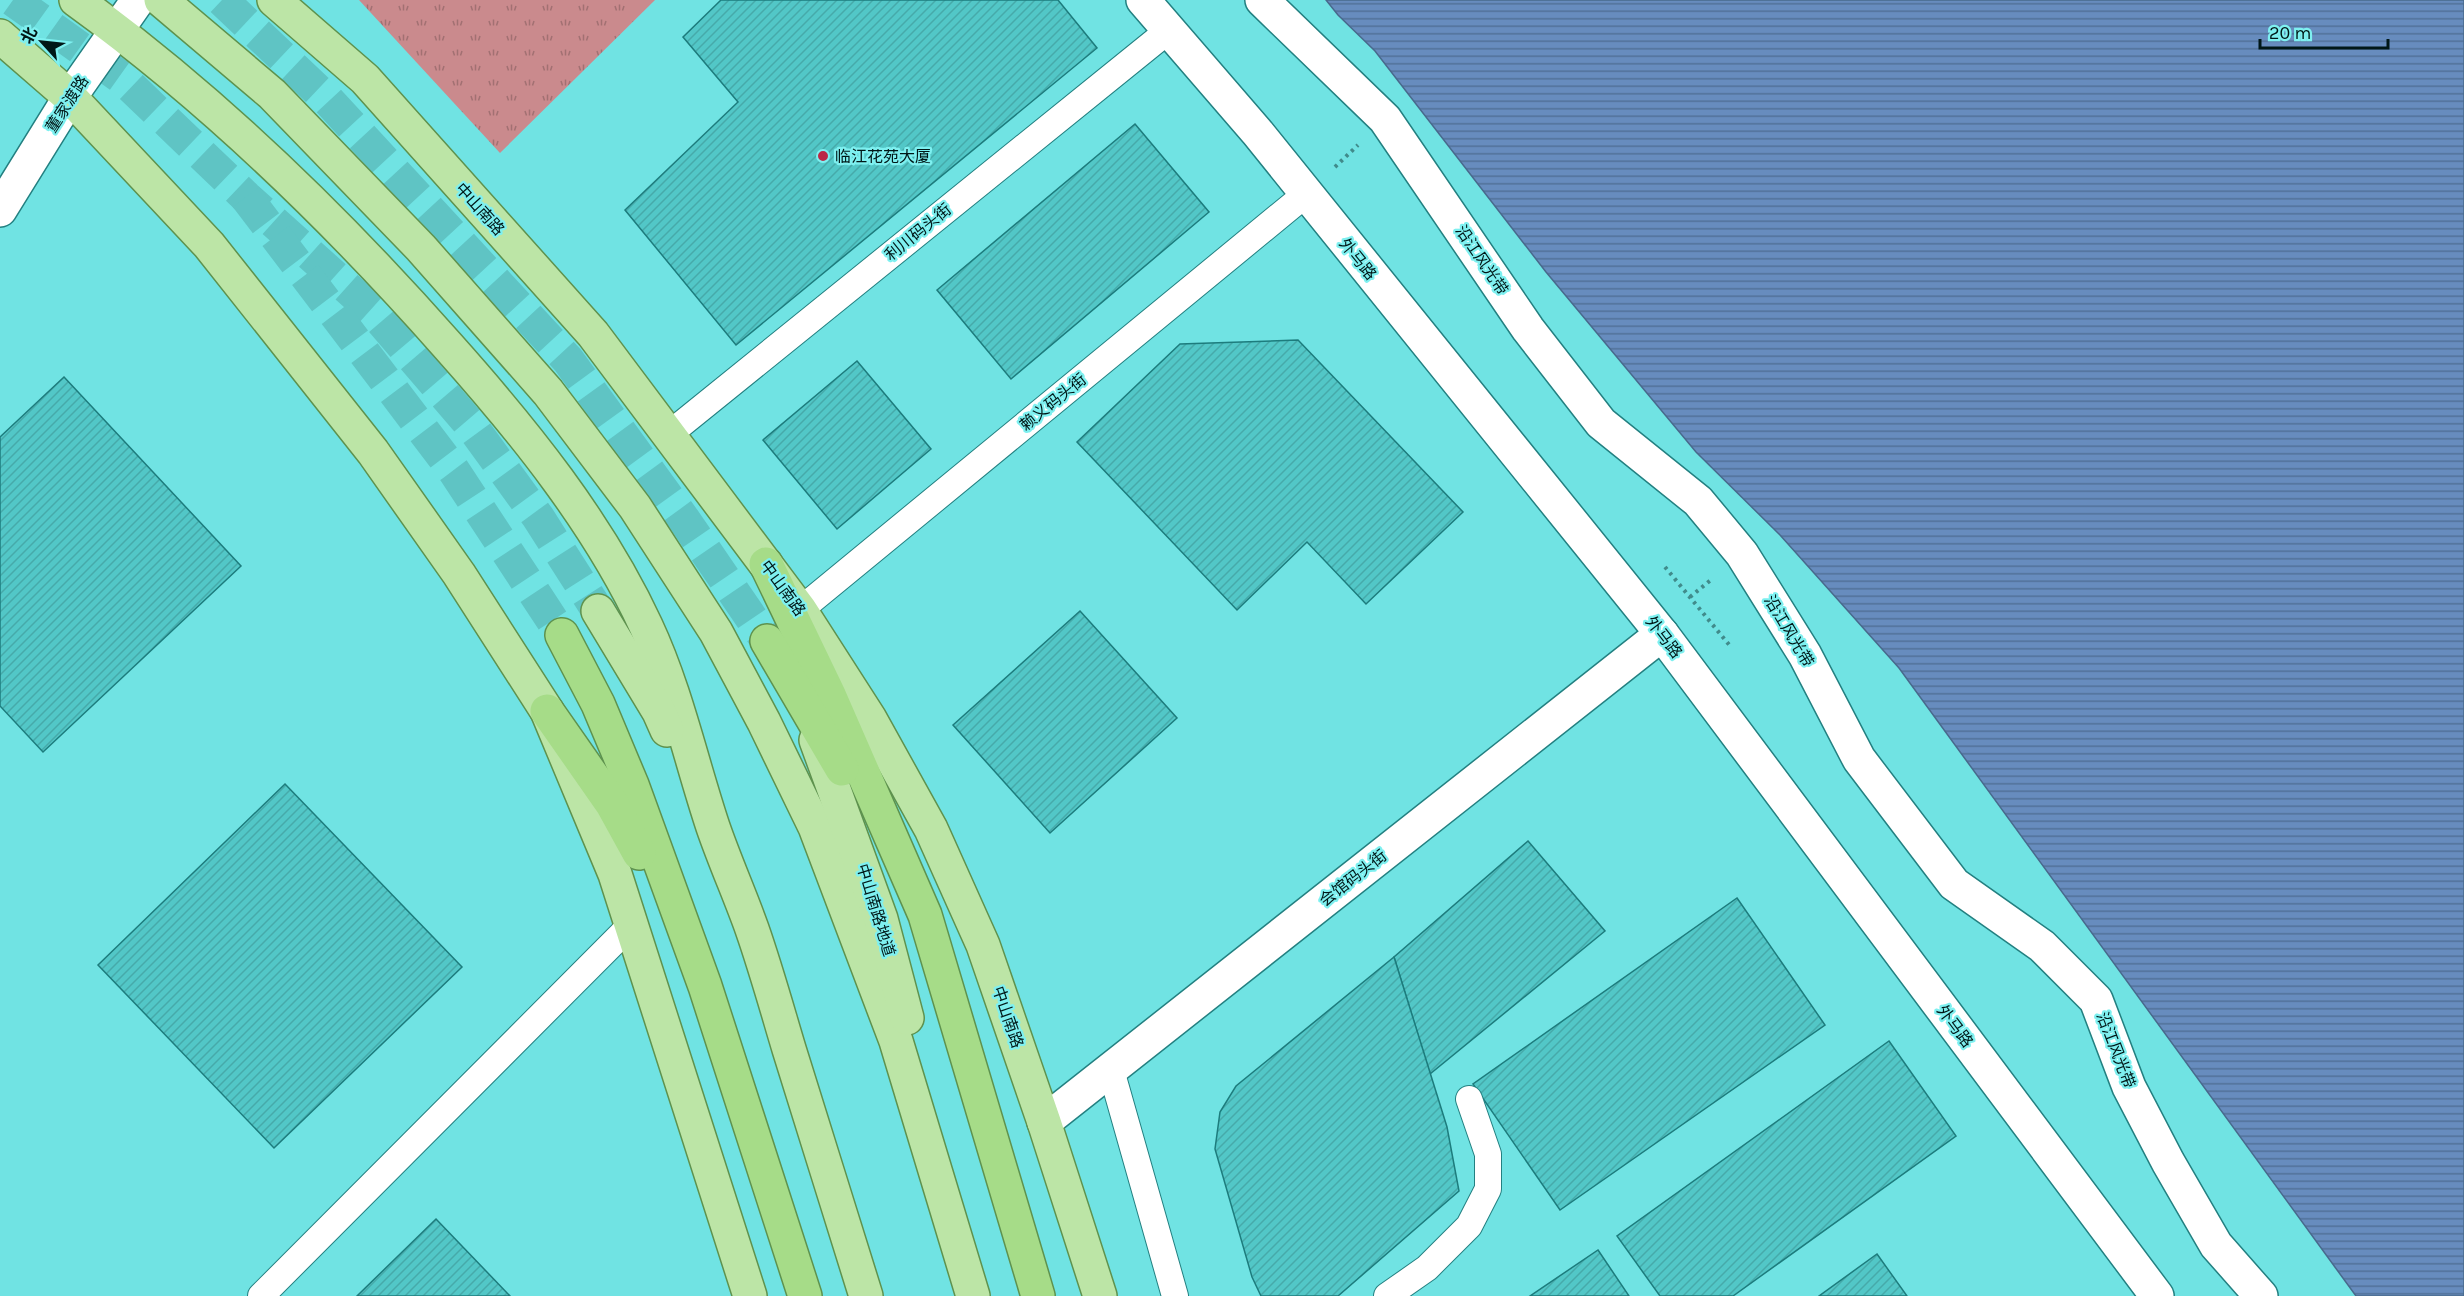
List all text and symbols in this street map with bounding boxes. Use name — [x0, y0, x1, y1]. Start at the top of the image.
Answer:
north arrow — [12, 12, 72, 72]
scale bar — [2260, 12, 2388, 50]
text: 20 m — [2269, 22, 2311, 44]
text: 北 — [17, 24, 41, 47]
street label: 董家渡路 — [42, 72, 92, 136]
place label: 临江花苑大厦 — [835, 147, 931, 166]
marker: 临江花苑大厦 — [816, 149, 830, 163]
street label: 中山南路 — [452, 179, 508, 239]
street label: 利川码头街 — [881, 199, 955, 265]
street label: 沿江风光带 — [1452, 222, 1512, 298]
street label: 外马路 — [1336, 234, 1380, 284]
street label: 赖义码头街 — [1016, 369, 1090, 435]
street label: 中山南路 — [757, 557, 809, 619]
street label: 沿江风光带 — [1760, 592, 1818, 670]
street label: 外马路 — [1642, 612, 1686, 662]
street label: 会馆码头街 — [1316, 846, 1390, 910]
street label: 中山南路地道 — [853, 861, 899, 959]
street label: 中山南路 — [989, 984, 1027, 1050]
street label: 外马路 — [1933, 1001, 1977, 1051]
street label: 沿江风光带 — [2093, 1009, 2139, 1091]

